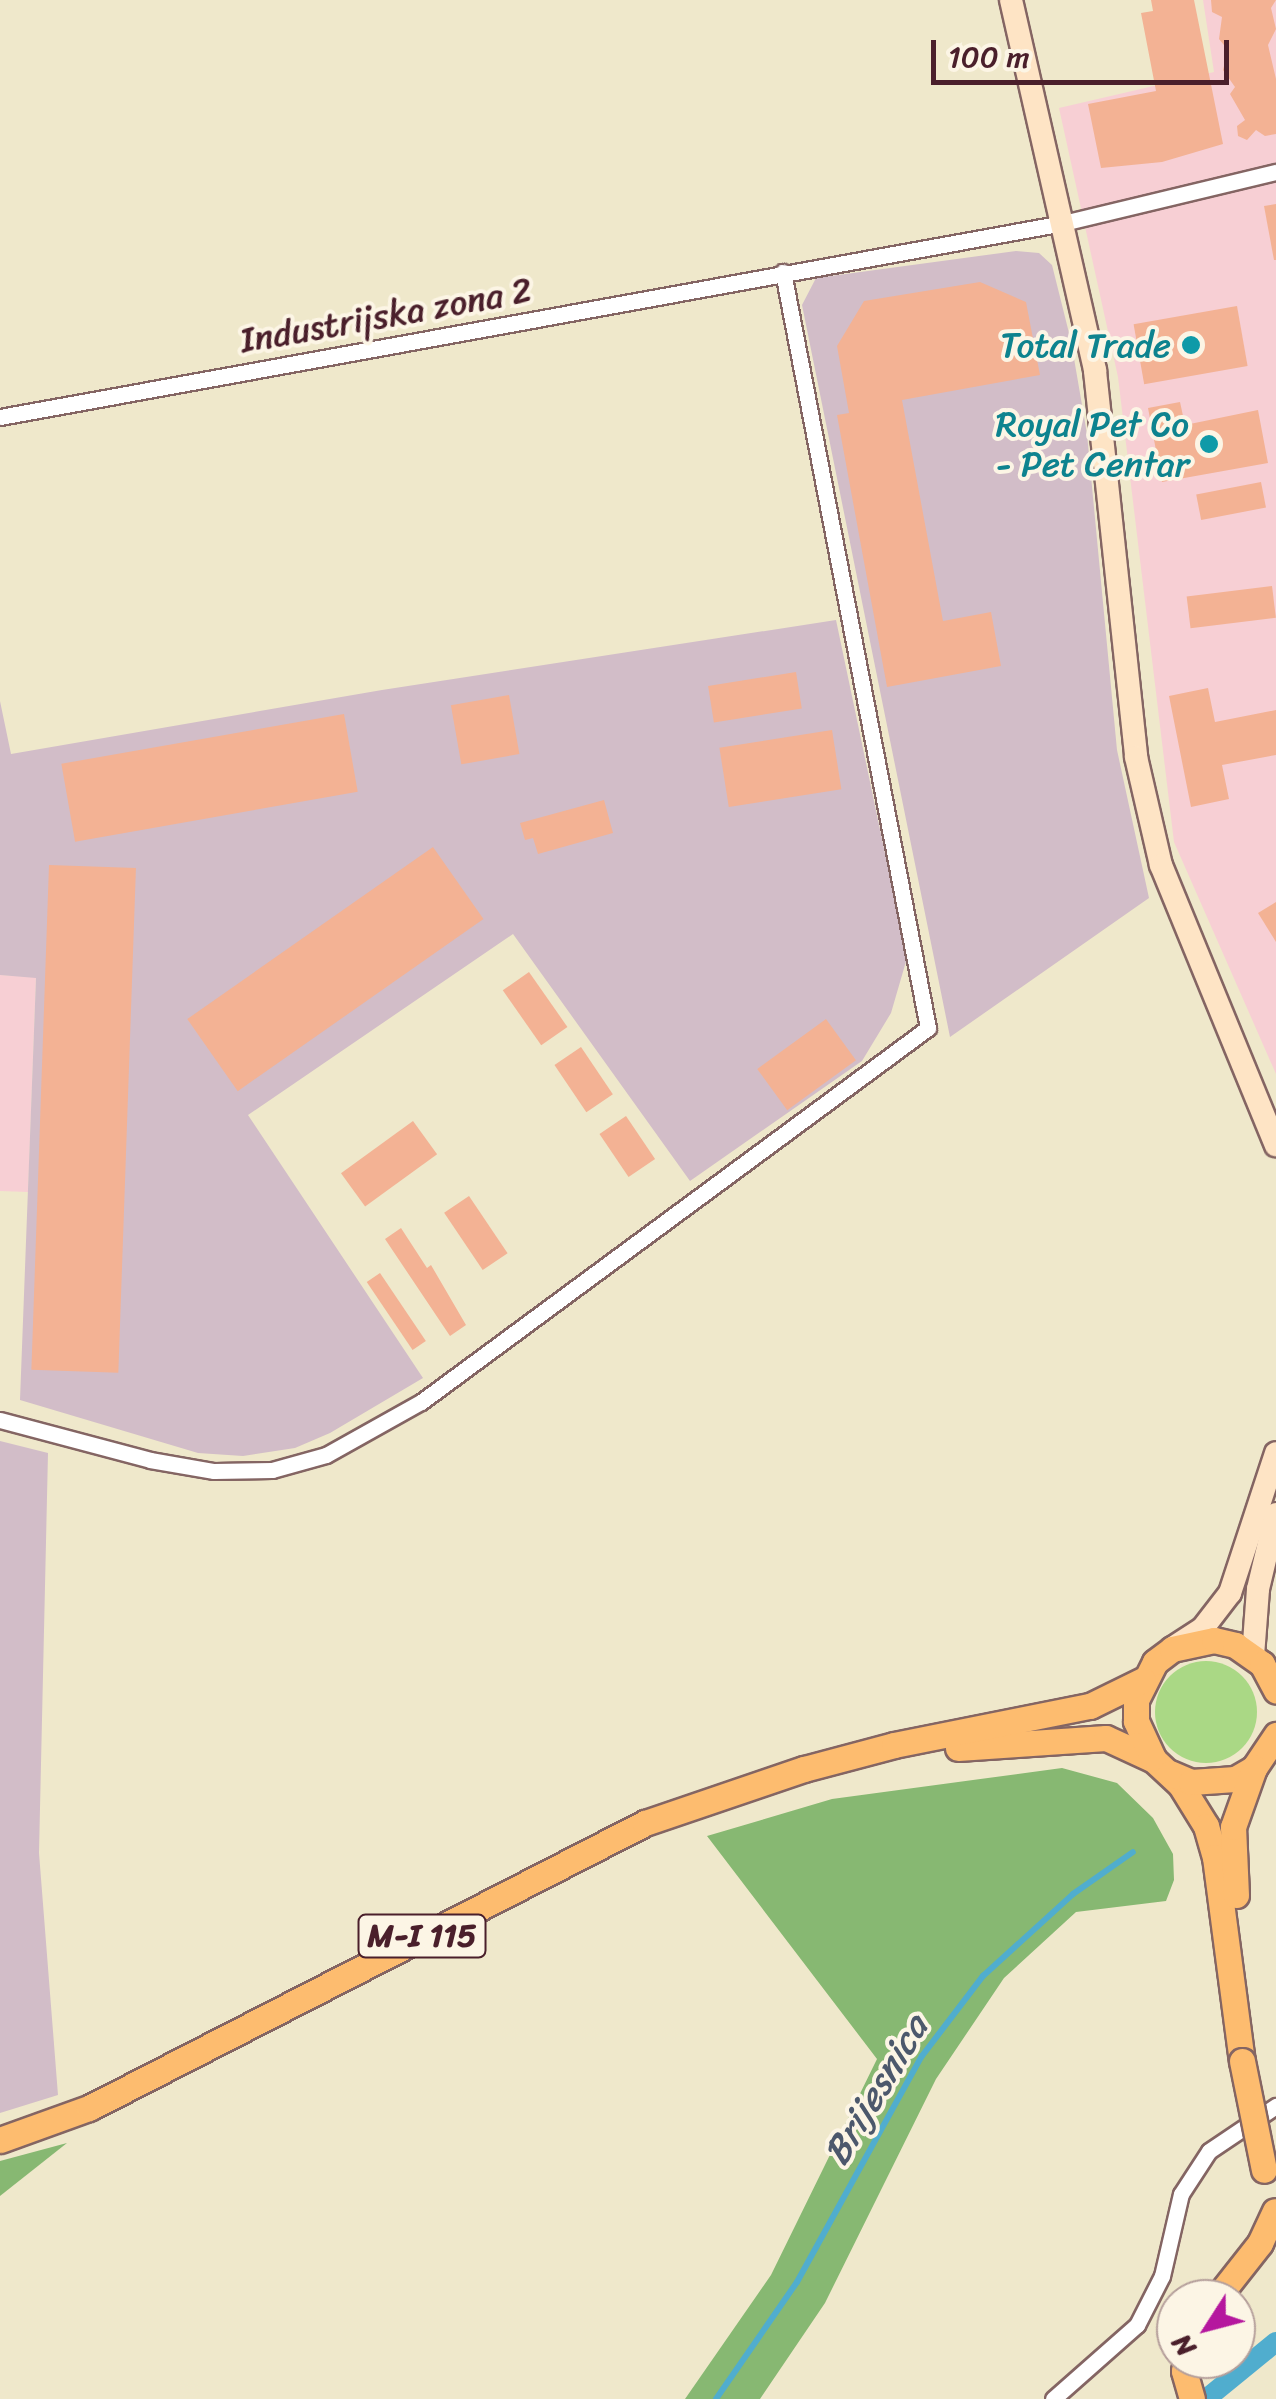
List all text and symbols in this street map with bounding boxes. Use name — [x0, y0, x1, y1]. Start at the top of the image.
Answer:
scale bar — [936, 20, 1234, 82]
text: 100 m — [948, 30, 1030, 84]
street label: Industrijska zona 2 — [237, 269, 535, 361]
place label: Total Trade — [1000, 324, 1171, 366]
marker: Total Trade — [1180, 334, 1202, 356]
place label: Royal Pet Co - Pet Centar — [992, 403, 1189, 485]
marker: Royal Pet Co - Pet Centar — [1198, 433, 1220, 455]
road number: M-I 115 — [357, 1909, 487, 1963]
water label: Brijesnica — [814, 2007, 938, 2173]
north arrow — [1156, 2279, 1256, 2379]
text: N — [1157, 2324, 1208, 2368]

